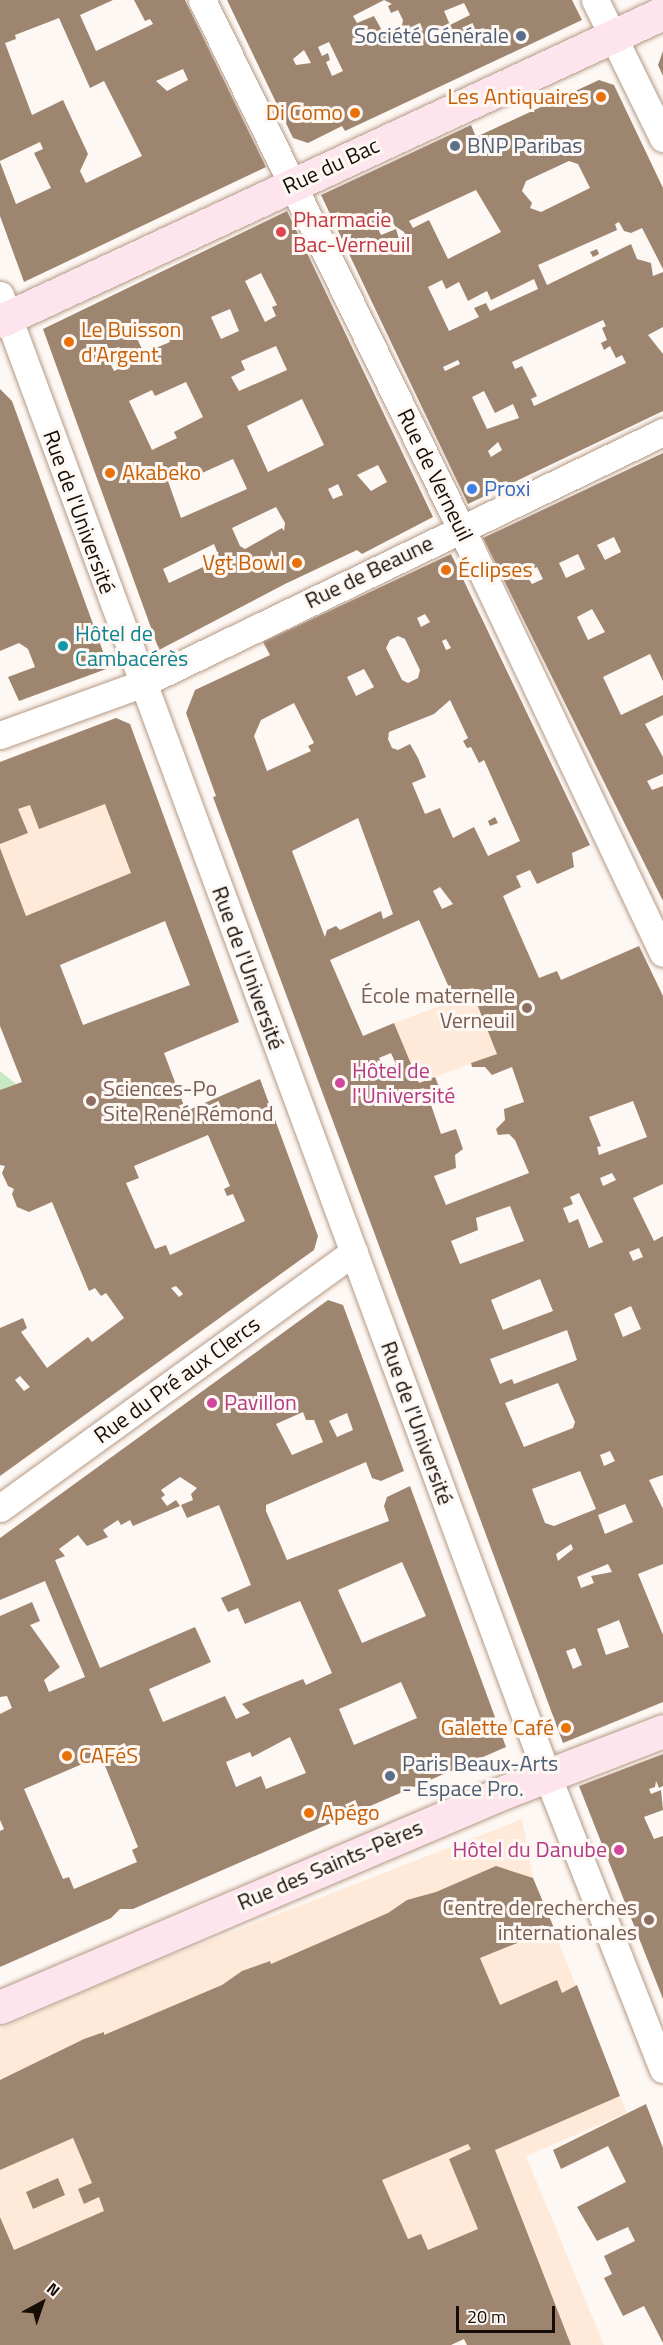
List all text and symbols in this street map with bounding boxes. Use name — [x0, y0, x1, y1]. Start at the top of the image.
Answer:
place label: Société Générale — [354, 23, 509, 49]
marker: Société Générale — [514, 29, 528, 43]
place label: Les Antiquaires — [447, 84, 589, 110]
marker: Les Antiquaires — [594, 90, 608, 104]
place label: Di Como — [266, 100, 343, 126]
marker: Di Como — [348, 106, 362, 120]
street label: Rue du Bac — [279, 132, 383, 200]
place label: BNP Paribas — [467, 133, 583, 159]
marker: BNP Paribas — [448, 139, 462, 153]
place label: Pharmacie Bac-Verneuil — [293, 206, 411, 258]
marker: Pharmacie Bac-Verneuil — [274, 225, 288, 239]
place label: Le Buisson d'Argent — [81, 316, 181, 368]
marker: Le Buisson d'Argent — [62, 335, 76, 349]
street label: Rue de Verneuil — [392, 404, 478, 546]
street label: Rue de l'Université — [37, 427, 121, 597]
place label: Akabeko — [122, 460, 201, 486]
marker: Akabeko — [103, 466, 117, 480]
place label: Proxi — [484, 476, 531, 502]
marker: Proxi — [465, 482, 479, 496]
street label: Rue de Beaune — [301, 530, 437, 614]
place label: Vgt Bowl — [202, 550, 285, 576]
marker: Vgt Bowl — [290, 556, 304, 570]
place label: Éclipses — [458, 557, 533, 583]
marker: Éclipses — [439, 563, 453, 577]
place label: Hôtel de Cambacérès — [75, 620, 188, 672]
marker: Hôtel de Cambacérès — [56, 639, 70, 653]
street label: Rue de l'Université — [206, 883, 290, 1053]
place label: École maternelle Verneuil — [361, 982, 515, 1034]
marker: École maternelle Verneuil — [520, 1001, 534, 1015]
place label: Hôtel de l'Université — [352, 1057, 455, 1108]
place label: Sciences-Po Site René Rémond — [103, 1075, 274, 1126]
marker: Hôtel de l'Université — [333, 1076, 347, 1090]
marker: Sciences-Po Site René Rémond — [84, 1094, 98, 1108]
street label: Rue du Pré aux Clercs — [89, 1311, 265, 1449]
street label: Rue de l'Université — [375, 1338, 459, 1508]
place label: Pavillon — [224, 1390, 297, 1416]
marker: Pavillon — [205, 1396, 219, 1410]
place label: Galette Café — [441, 1715, 554, 1741]
marker: Galette Café — [559, 1721, 573, 1735]
place label: CAFéS — [79, 1743, 138, 1769]
marker: CAFéS — [60, 1749, 74, 1763]
place label: Paris Beaux-Arts - Espace Pro. — [402, 1750, 558, 1802]
marker: Paris Beaux-Arts - Espace Pro. — [383, 1769, 397, 1783]
place label: Apégo — [321, 1800, 380, 1826]
marker: Apégo — [302, 1806, 316, 1820]
street label: Rue des Saints-Pères — [233, 1814, 427, 1916]
place label: Hôtel du Danube — [452, 1837, 607, 1863]
marker: Hôtel du Danube — [612, 1843, 626, 1857]
place label: Centre de recherches internationales — [443, 1894, 637, 1946]
marker: Centre de recherches internationales — [642, 1913, 656, 1927]
north arrow — [12, 2273, 72, 2333]
text: N — [42, 2276, 66, 2302]
scale bar — [459, 2294, 558, 2332]
text: 20 m — [467, 2303, 506, 2330]

